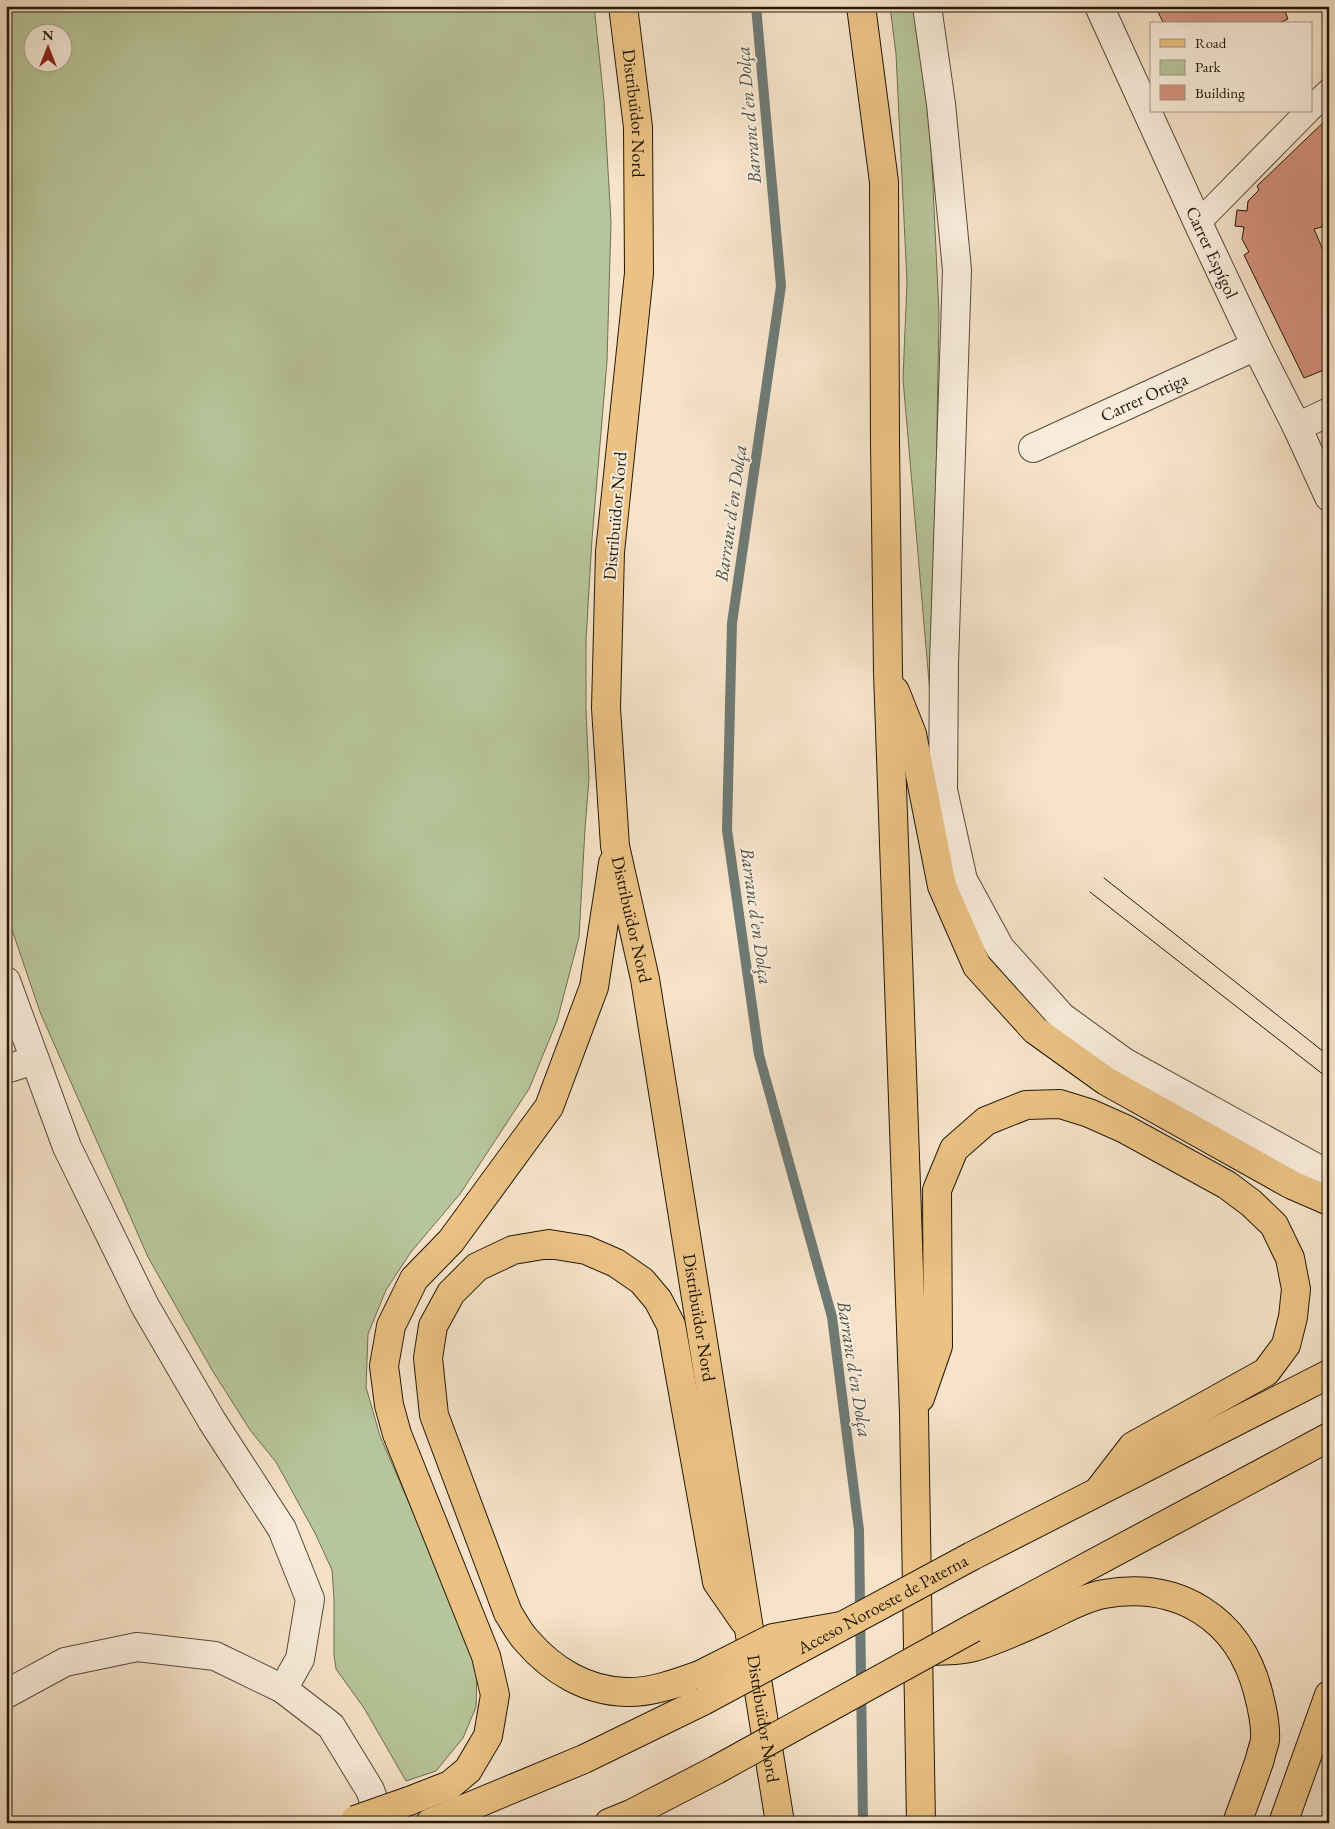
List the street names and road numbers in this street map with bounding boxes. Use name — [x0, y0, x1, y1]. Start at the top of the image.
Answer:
street label: Distribuïdor Nord — [617, 48, 650, 179]
street label: Carrer Espígol — [1181, 202, 1244, 302]
street label: Carrer Ortiga — [1096, 367, 1192, 427]
street label: Distribuïdor Nord — [597, 450, 632, 581]
street label: Distribuïdor Nord — [607, 854, 658, 986]
street label: Distribuïdor Nord — [678, 1252, 721, 1384]
street label: Acceso Noroeste de Paterna — [792, 1548, 972, 1660]
street label: Distribuïdor Nord — [742, 1653, 785, 1785]

